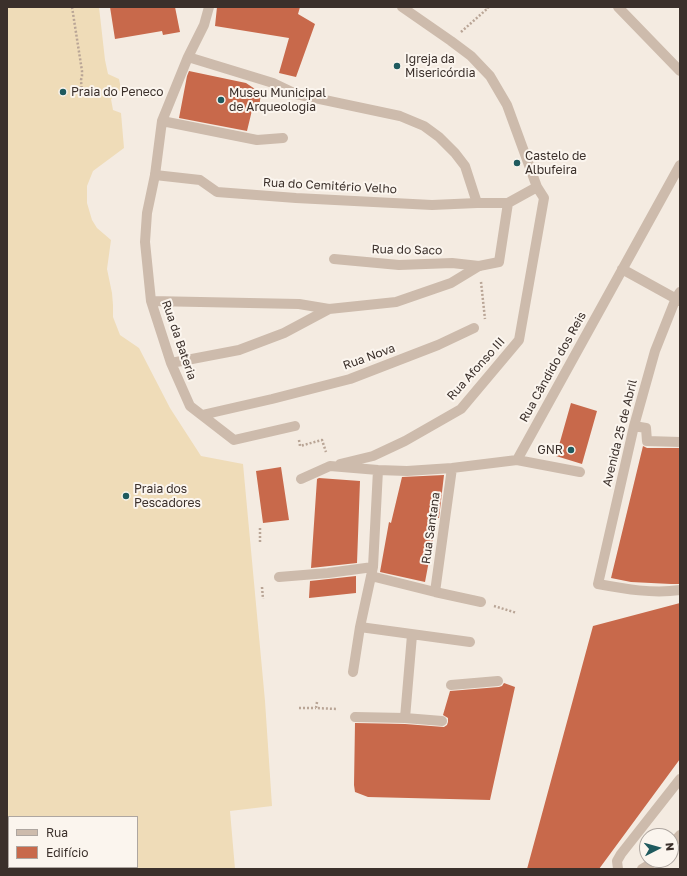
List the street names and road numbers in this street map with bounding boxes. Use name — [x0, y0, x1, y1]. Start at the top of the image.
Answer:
street label: Rua do Cemitério Velho — [263, 175, 397, 197]
street label: Rua do Saco — [372, 242, 442, 258]
street label: Rua da Bateria — [159, 298, 199, 382]
street label: Rua Cândido dos Reis — [517, 309, 589, 425]
street label: Rua Afonso III — [444, 335, 508, 403]
street label: Rua Nova — [341, 341, 397, 373]
street label: Avenida 25 de Abril — [600, 378, 640, 488]
street label: Rua Santana — [419, 491, 443, 565]

